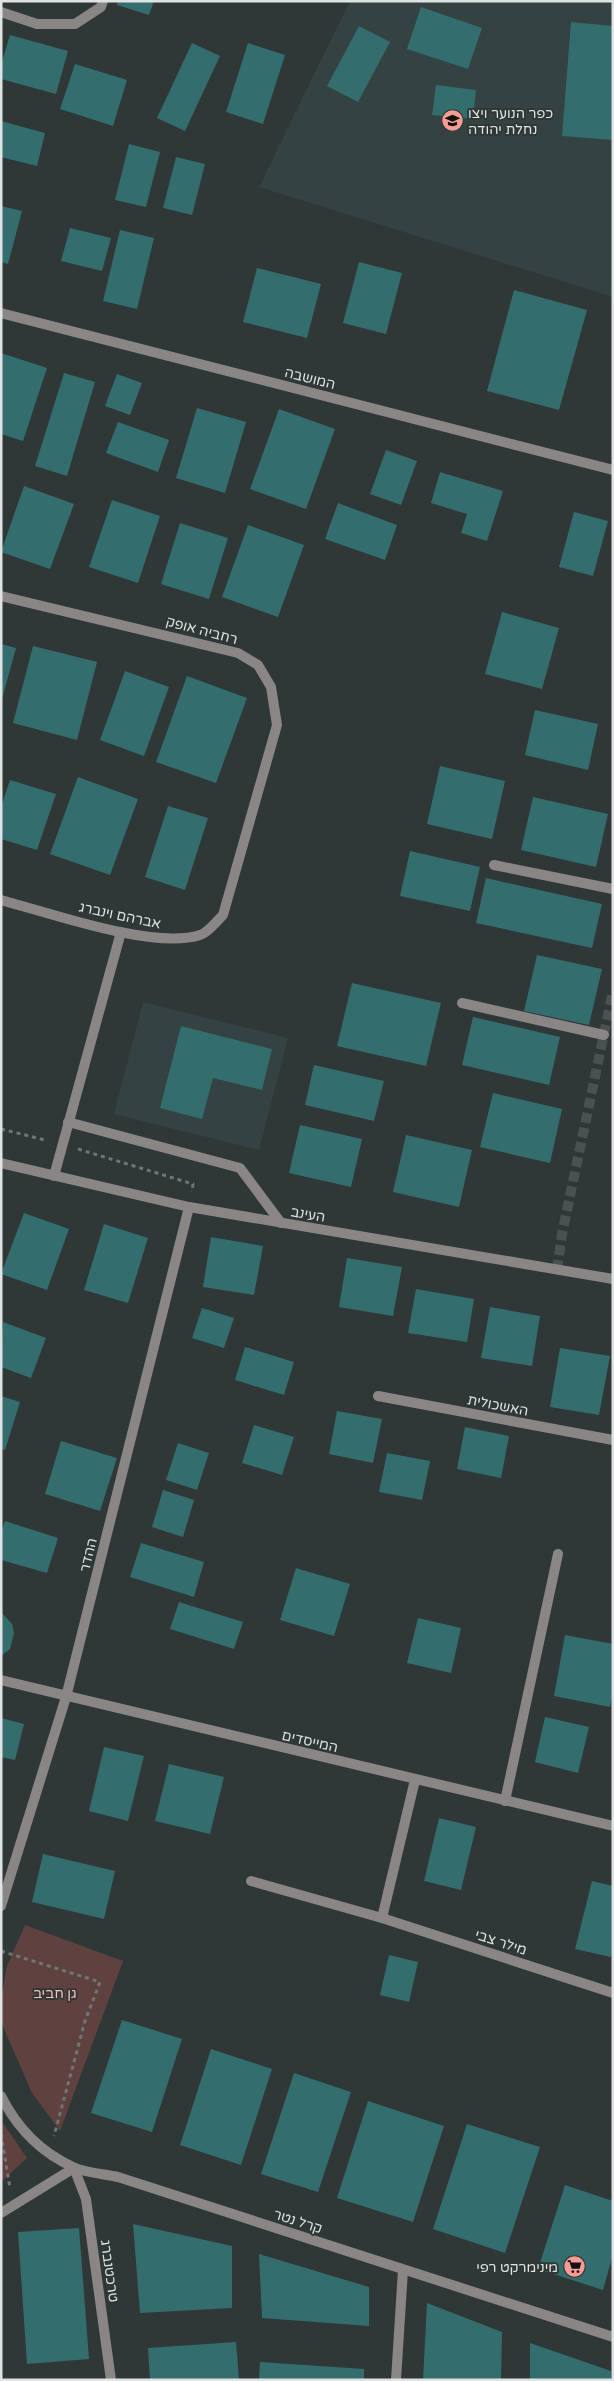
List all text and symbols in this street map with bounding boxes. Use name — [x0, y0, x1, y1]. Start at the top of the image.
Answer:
place label: כפר הנוער ויצו נחלת יהודה — [468, 105, 553, 138]
school or university icon: כפר הנוער ויצו נחלת יהודה — [440, 109, 464, 133]
street label: המושבה — [283, 364, 337, 393]
street label: רחביה אופק — [164, 613, 240, 648]
street label: אברהם וינברג — [77, 899, 162, 932]
street label: העינב — [289, 1203, 326, 1226]
street label: האשכולית — [466, 1391, 530, 1420]
street label: ההדר — [76, 1536, 101, 1574]
street label: המייסדים — [280, 1727, 340, 1756]
street label: מילר צבי — [473, 1926, 529, 1959]
park label: גן חביב — [33, 1985, 77, 2002]
street label: קרל נטר — [271, 2206, 325, 2237]
street label: טרכטנברג — [97, 2239, 122, 2303]
supermarket icon: מינימרקט רפי — [562, 2255, 586, 2279]
place label: מינימרקט רפי — [476, 2259, 558, 2276]

